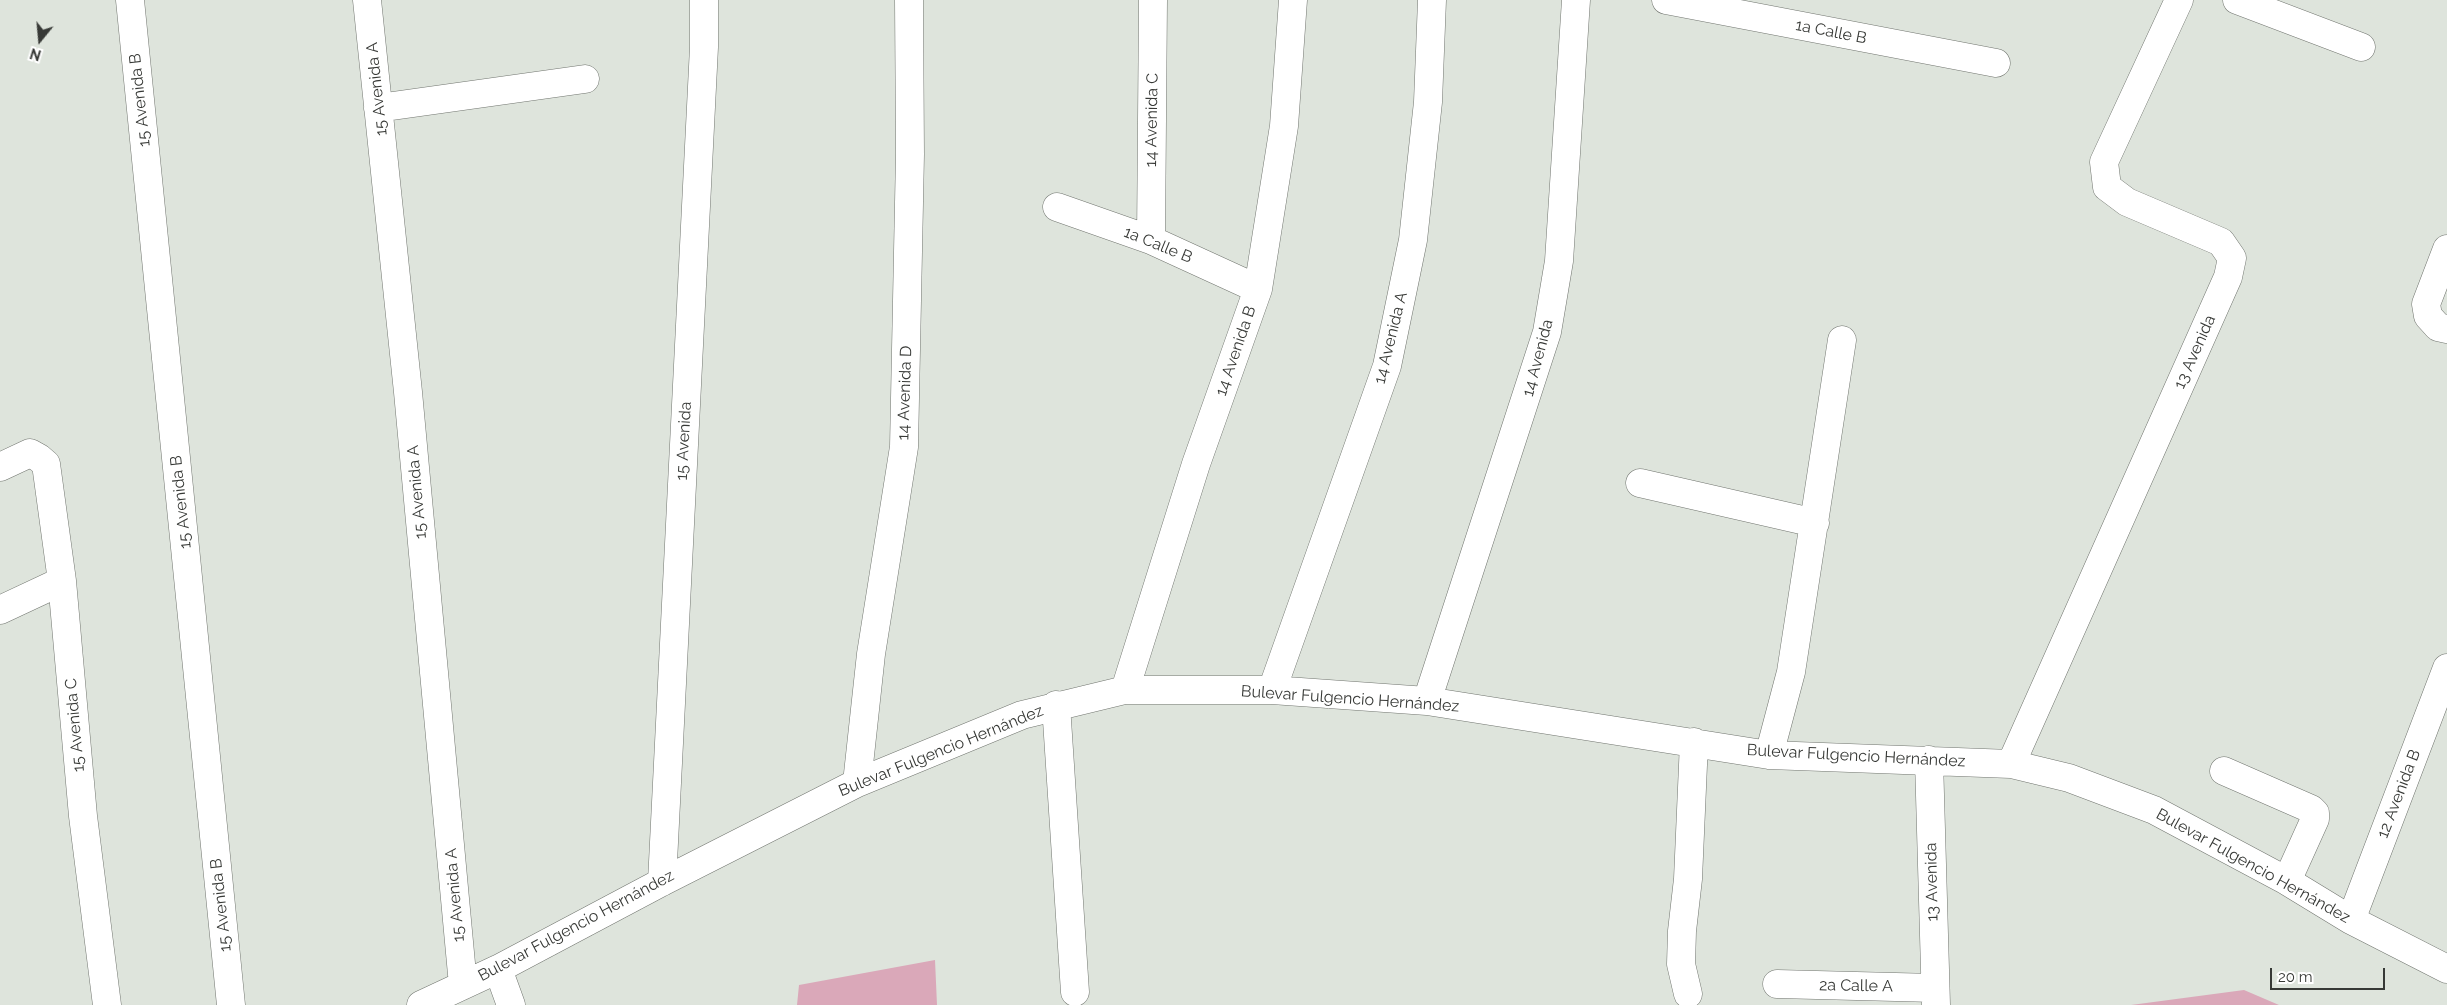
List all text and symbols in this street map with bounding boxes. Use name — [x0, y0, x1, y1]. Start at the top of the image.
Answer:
north arrow — [15, 15, 65, 65]
street label: 1a Calle B — [1794, 16, 1868, 48]
street label: 15 Avenida A — [363, 41, 391, 137]
text: N — [28, 45, 43, 64]
street label: 15 Avenida B — [126, 52, 154, 148]
street label: 14 Avenida C — [1142, 73, 1162, 167]
street label: 1a Calle B — [1121, 223, 1195, 267]
street label: 14 Avenida A — [1370, 290, 1412, 386]
street label: 14 Avenida B — [1212, 304, 1260, 398]
street label: 13 Avenida — [2170, 312, 2220, 392]
street label: 14 Avenida — [1518, 317, 1558, 399]
street label: 14 Avenida D — [894, 345, 916, 441]
street label: 15 Avenida — [672, 401, 696, 481]
street label: 15 Avenida A — [403, 444, 431, 540]
street label: 15 Avenida B — [167, 454, 195, 550]
street label: 15 Avenida C — [61, 677, 89, 773]
street label: Bulevar Fulgencio Hernández — [1240, 682, 1460, 716]
street label: Bulevar Fulgencio Hernández — [836, 701, 1046, 801]
street label: Bulevar Fulgencio Hernández — [1746, 741, 1966, 771]
street label: 12 Avenida B — [2373, 747, 2425, 841]
street label: Bulevar Fulgencio Hernández — [2153, 805, 2353, 927]
street label: 13 Avenida — [1922, 842, 1942, 922]
street label: 15 Avenida A — [441, 847, 469, 943]
street label: 15 Avenida B — [207, 857, 235, 953]
street label: Bulevar Fulgencio Hernández — [475, 866, 677, 986]
scale bar — [2272, 958, 2387, 990]
text: 20 m — [2278, 968, 2313, 986]
street label: 2a Calle A — [1819, 976, 1893, 996]

